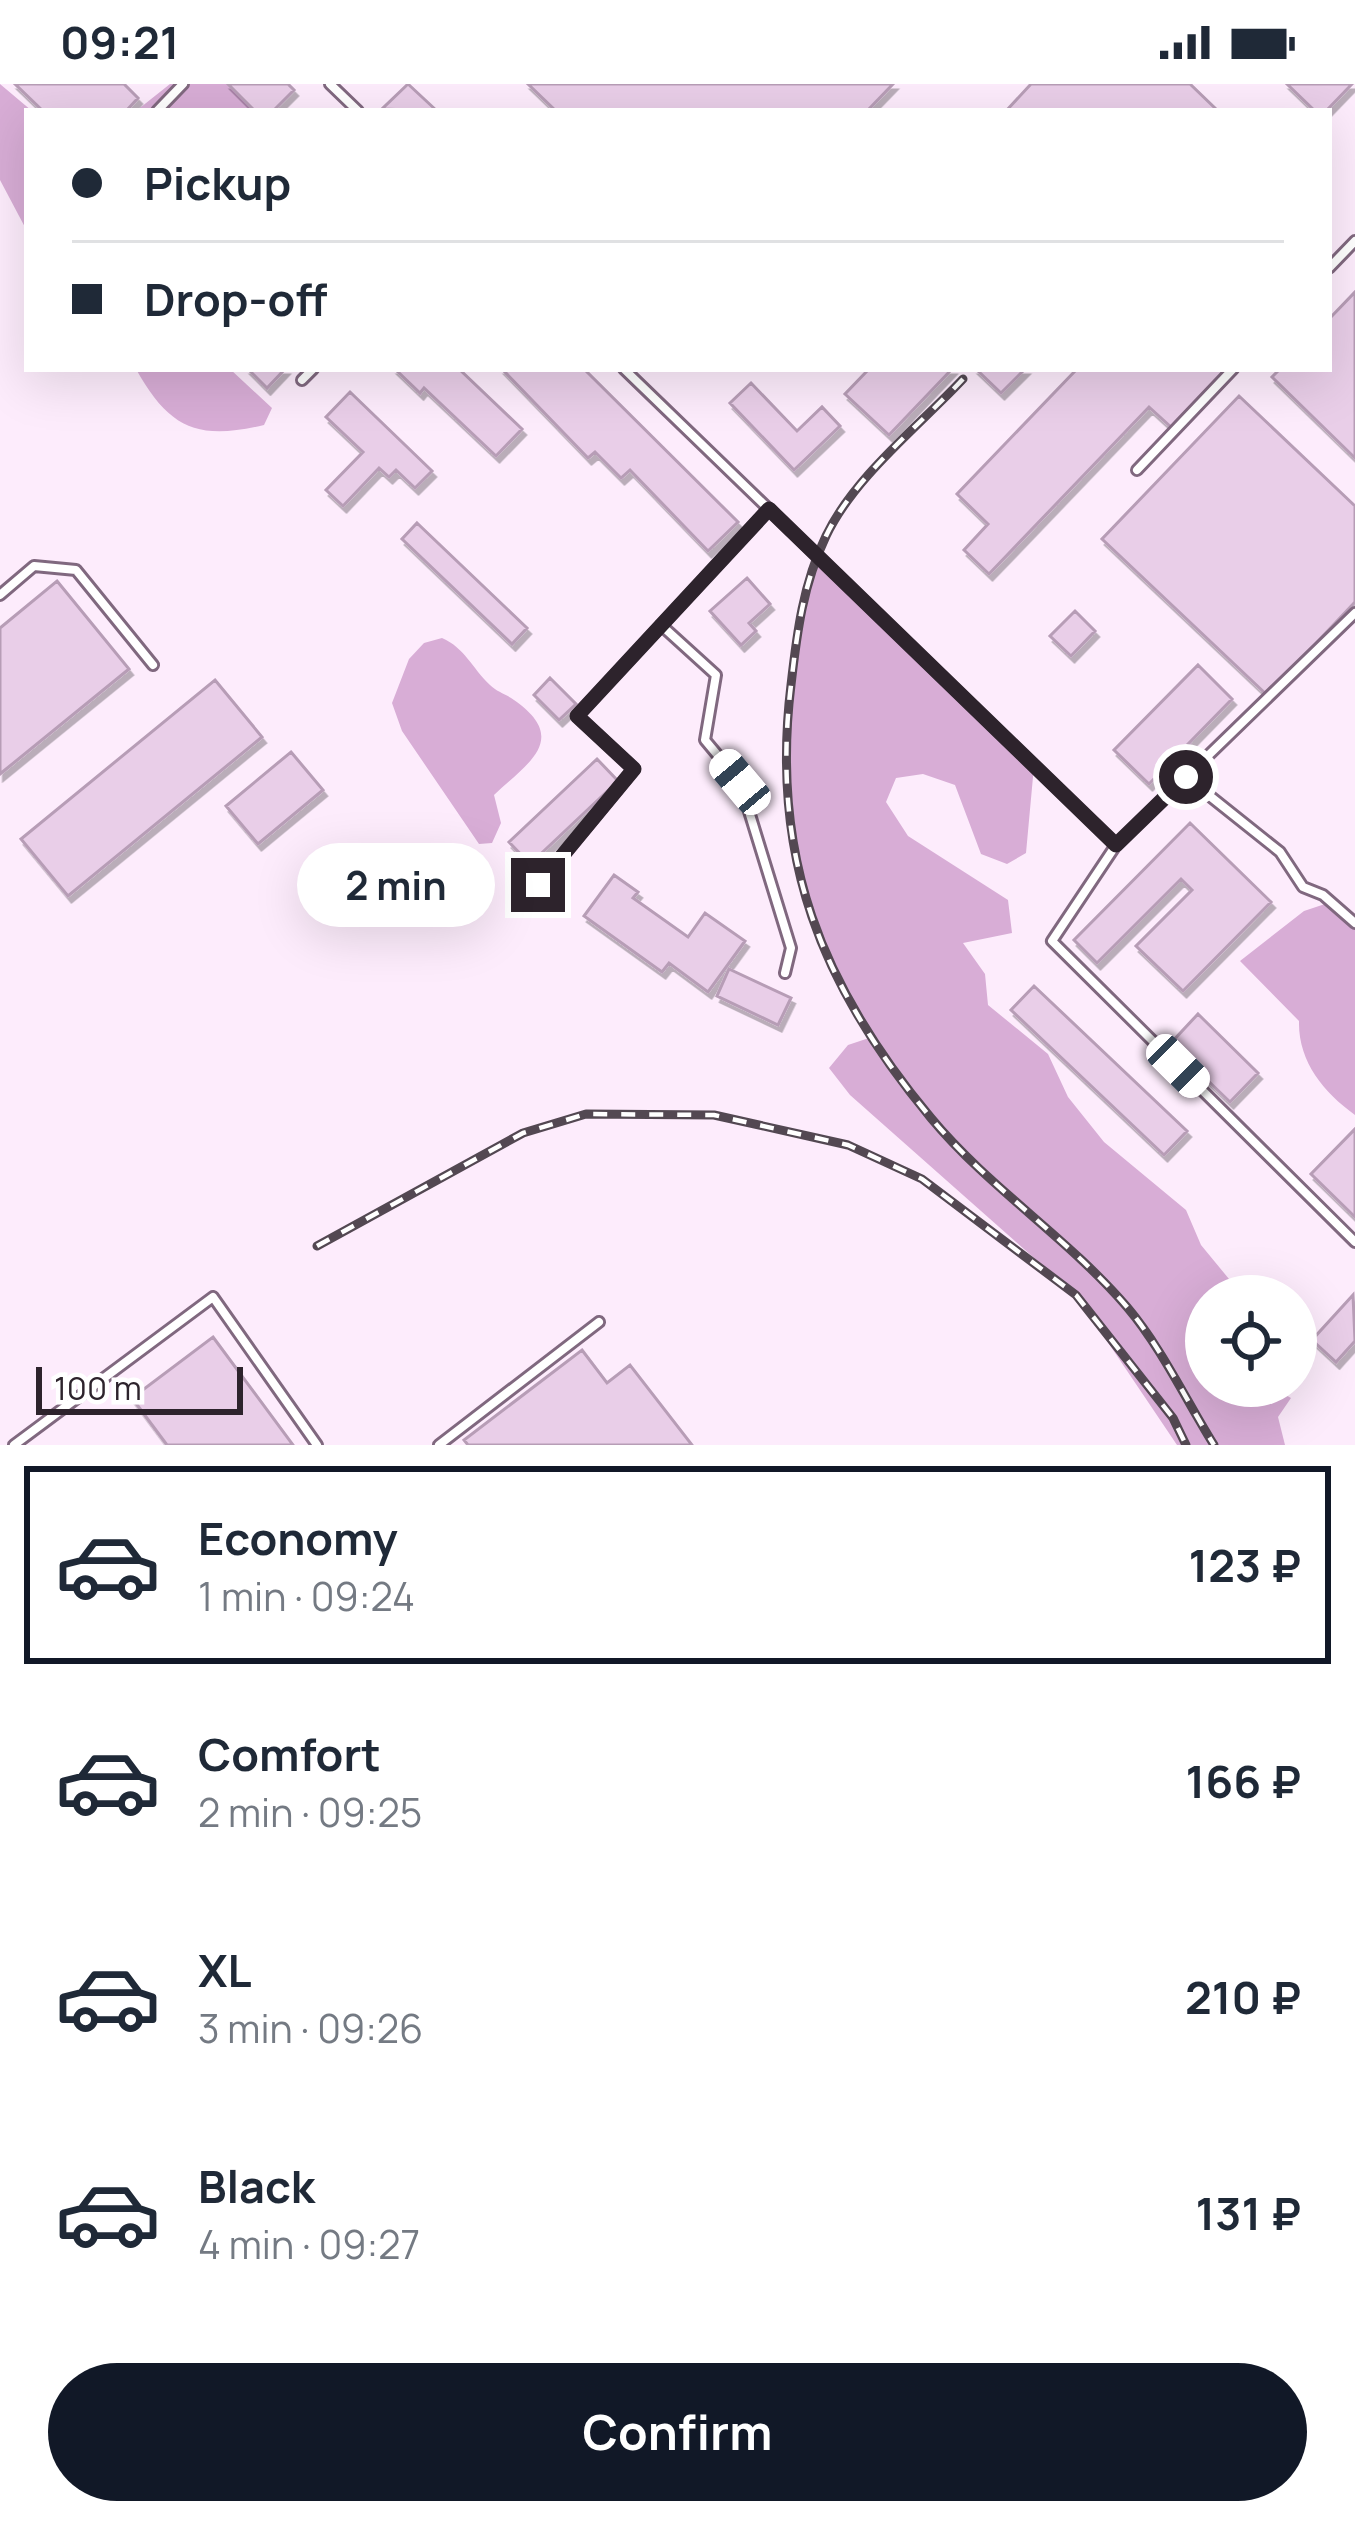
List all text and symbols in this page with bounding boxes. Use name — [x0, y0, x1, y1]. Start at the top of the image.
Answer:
text: 09:21 — [60, 11, 180, 73]
text: Pickup — [144, 152, 291, 214]
text: Drop-off — [144, 268, 327, 330]
car — [703, 743, 777, 821]
route start — [1159, 750, 1213, 804]
callout: 2 min — [298, 843, 496, 927]
text: 2 min — [345, 858, 447, 912]
route end — [511, 858, 565, 912]
car — [1140, 1028, 1216, 1104]
map controls — [1185, 1275, 1317, 1407]
button: locate — [1185, 1275, 1317, 1407]
scale bar — [36, 1361, 243, 1414]
text: 100 m — [54, 1365, 142, 1410]
text: Economy — [198, 1507, 398, 1569]
icon: car — [54, 1511, 162, 1619]
text: 123 ₽ — [1188, 1534, 1301, 1596]
text: 1 min · 09:24 — [198, 1569, 415, 1623]
text: Comfort — [198, 1723, 381, 1785]
icon: car — [54, 1727, 162, 1835]
text: 166 ₽ — [1186, 1750, 1301, 1812]
text: 2 min · 09:25 — [198, 1785, 422, 1839]
text: XL — [198, 1939, 252, 2001]
icon: car — [54, 1943, 162, 2051]
text: 210 ₽ — [1185, 1966, 1301, 2028]
text: 3 min · 09:26 — [198, 2001, 423, 2055]
text: Black — [198, 2155, 315, 2217]
icon: car — [54, 2159, 162, 2267]
text: 131 ₽ — [1196, 2182, 1301, 2244]
text: 4 min · 09:27 — [198, 2217, 420, 2271]
button: Confirm — [48, 2363, 1307, 2501]

